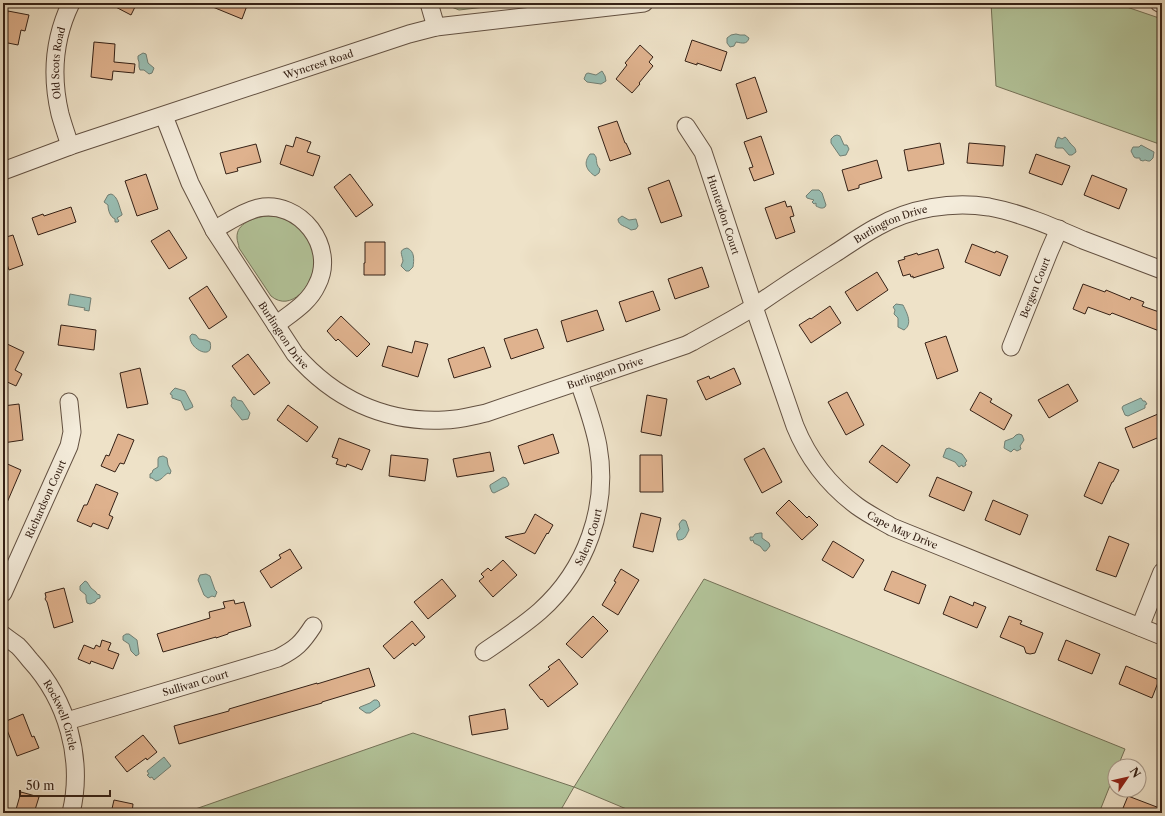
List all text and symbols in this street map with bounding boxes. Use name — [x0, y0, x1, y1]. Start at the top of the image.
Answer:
street label: Old Scots Road — [49, 26, 68, 100]
street label: Wyncrest Road — [281, 47, 355, 82]
street label: Hunterdon Court — [704, 173, 742, 257]
street label: Burlington Drive — [851, 202, 929, 246]
street label: Bergen Court — [1017, 255, 1053, 320]
street label: Burlington Drive — [255, 299, 312, 372]
street label: Burlington Drive — [565, 354, 645, 392]
street label: Richardson Court — [22, 458, 69, 540]
street label: Salem Court — [572, 507, 605, 568]
street label: Cape May Drive — [865, 508, 940, 552]
street label: Sullivan Court — [161, 667, 231, 699]
street label: Rockwell Circle — [40, 677, 79, 752]
north arrow — [1107, 758, 1147, 798]
text: N — [1127, 765, 1144, 781]
scale bar — [20, 772, 110, 798]
text: 50 m — [26, 778, 55, 793]

